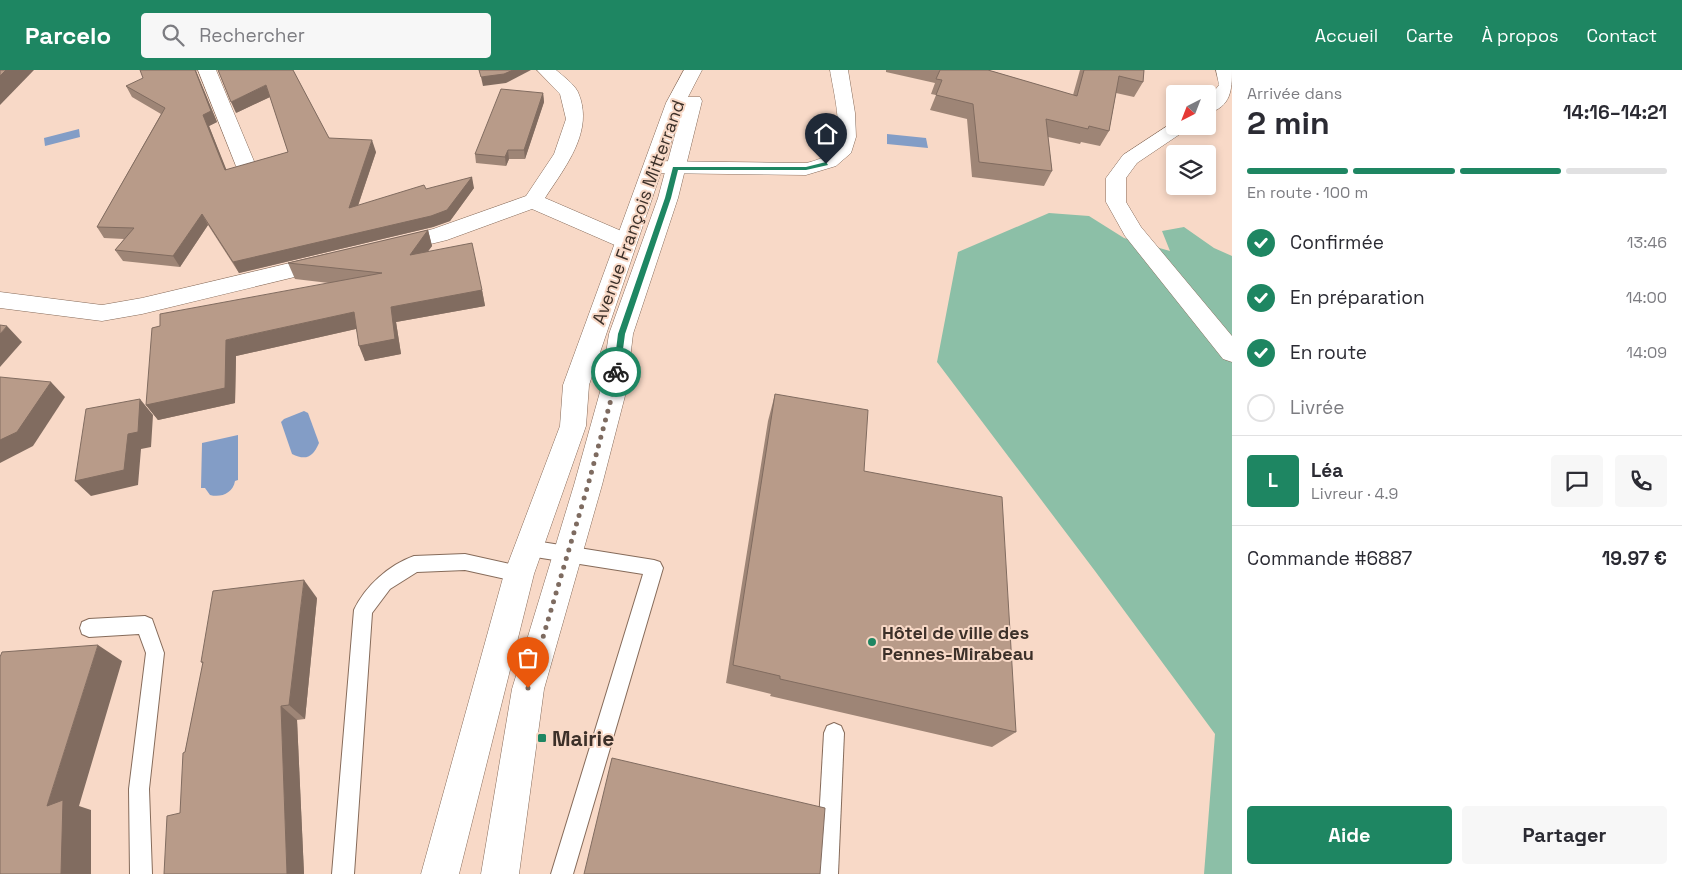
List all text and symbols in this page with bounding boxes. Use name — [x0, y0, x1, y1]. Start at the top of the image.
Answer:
search box — [141, 13, 491, 58]
text: Parcelo — [25, 20, 111, 51]
icon: search — [159, 21, 187, 49]
text: Rechercher — [199, 23, 305, 48]
text: Accueil — [1315, 24, 1378, 47]
text: Carte — [1406, 24, 1453, 47]
text: À propos — [1481, 24, 1559, 47]
text: Contact — [1587, 24, 1657, 47]
text: Arrivée dans — [1247, 83, 1342, 104]
north arrow — [1166, 85, 1216, 135]
map controls — [1166, 85, 1216, 195]
street label: Avenue François Mitterrand — [587, 97, 689, 327]
text: 14:16–14:21 — [1563, 100, 1667, 125]
text: 2 min — [1247, 103, 1330, 143]
pin — [805, 113, 847, 164]
icon: home — [812, 120, 840, 148]
button: layers — [1166, 145, 1216, 195]
text: En route · 100 m — [1247, 182, 1368, 203]
icon: check — [1247, 229, 1275, 257]
text: Confirmée — [1290, 230, 1384, 255]
text: 13:46 — [1627, 232, 1667, 253]
icon: check — [1247, 284, 1275, 312]
text: En préparation — [1290, 285, 1425, 310]
text: 14:00 — [1626, 287, 1667, 308]
icon: check — [1247, 339, 1275, 367]
text: En route — [1290, 340, 1367, 365]
text: 14:09 — [1626, 342, 1667, 363]
courier — [591, 347, 641, 397]
icon: bike — [602, 358, 630, 386]
text: Livrée — [1290, 395, 1345, 420]
button: chat — [1551, 455, 1603, 507]
button: phone — [1615, 455, 1667, 507]
text: Léa — [1311, 458, 1343, 483]
text: L — [1268, 468, 1278, 493]
text: Livreur · 4.9 — [1311, 483, 1398, 504]
text: Commande #6887 — [1247, 546, 1412, 571]
text: 19.97 € — [1602, 546, 1667, 571]
place label: Hôtel de ville des Pennes-Mirabeau — [882, 621, 1034, 665]
marker: Hôtel de ville des Pennes-Mirabeau — [866, 636, 878, 648]
pin — [507, 637, 549, 688]
icon: bag — [514, 644, 542, 672]
place label: Mairie — [552, 725, 614, 752]
marker: Mairie — [536, 732, 548, 744]
button: Aide — [1247, 806, 1452, 864]
button: Partager — [1462, 806, 1667, 864]

